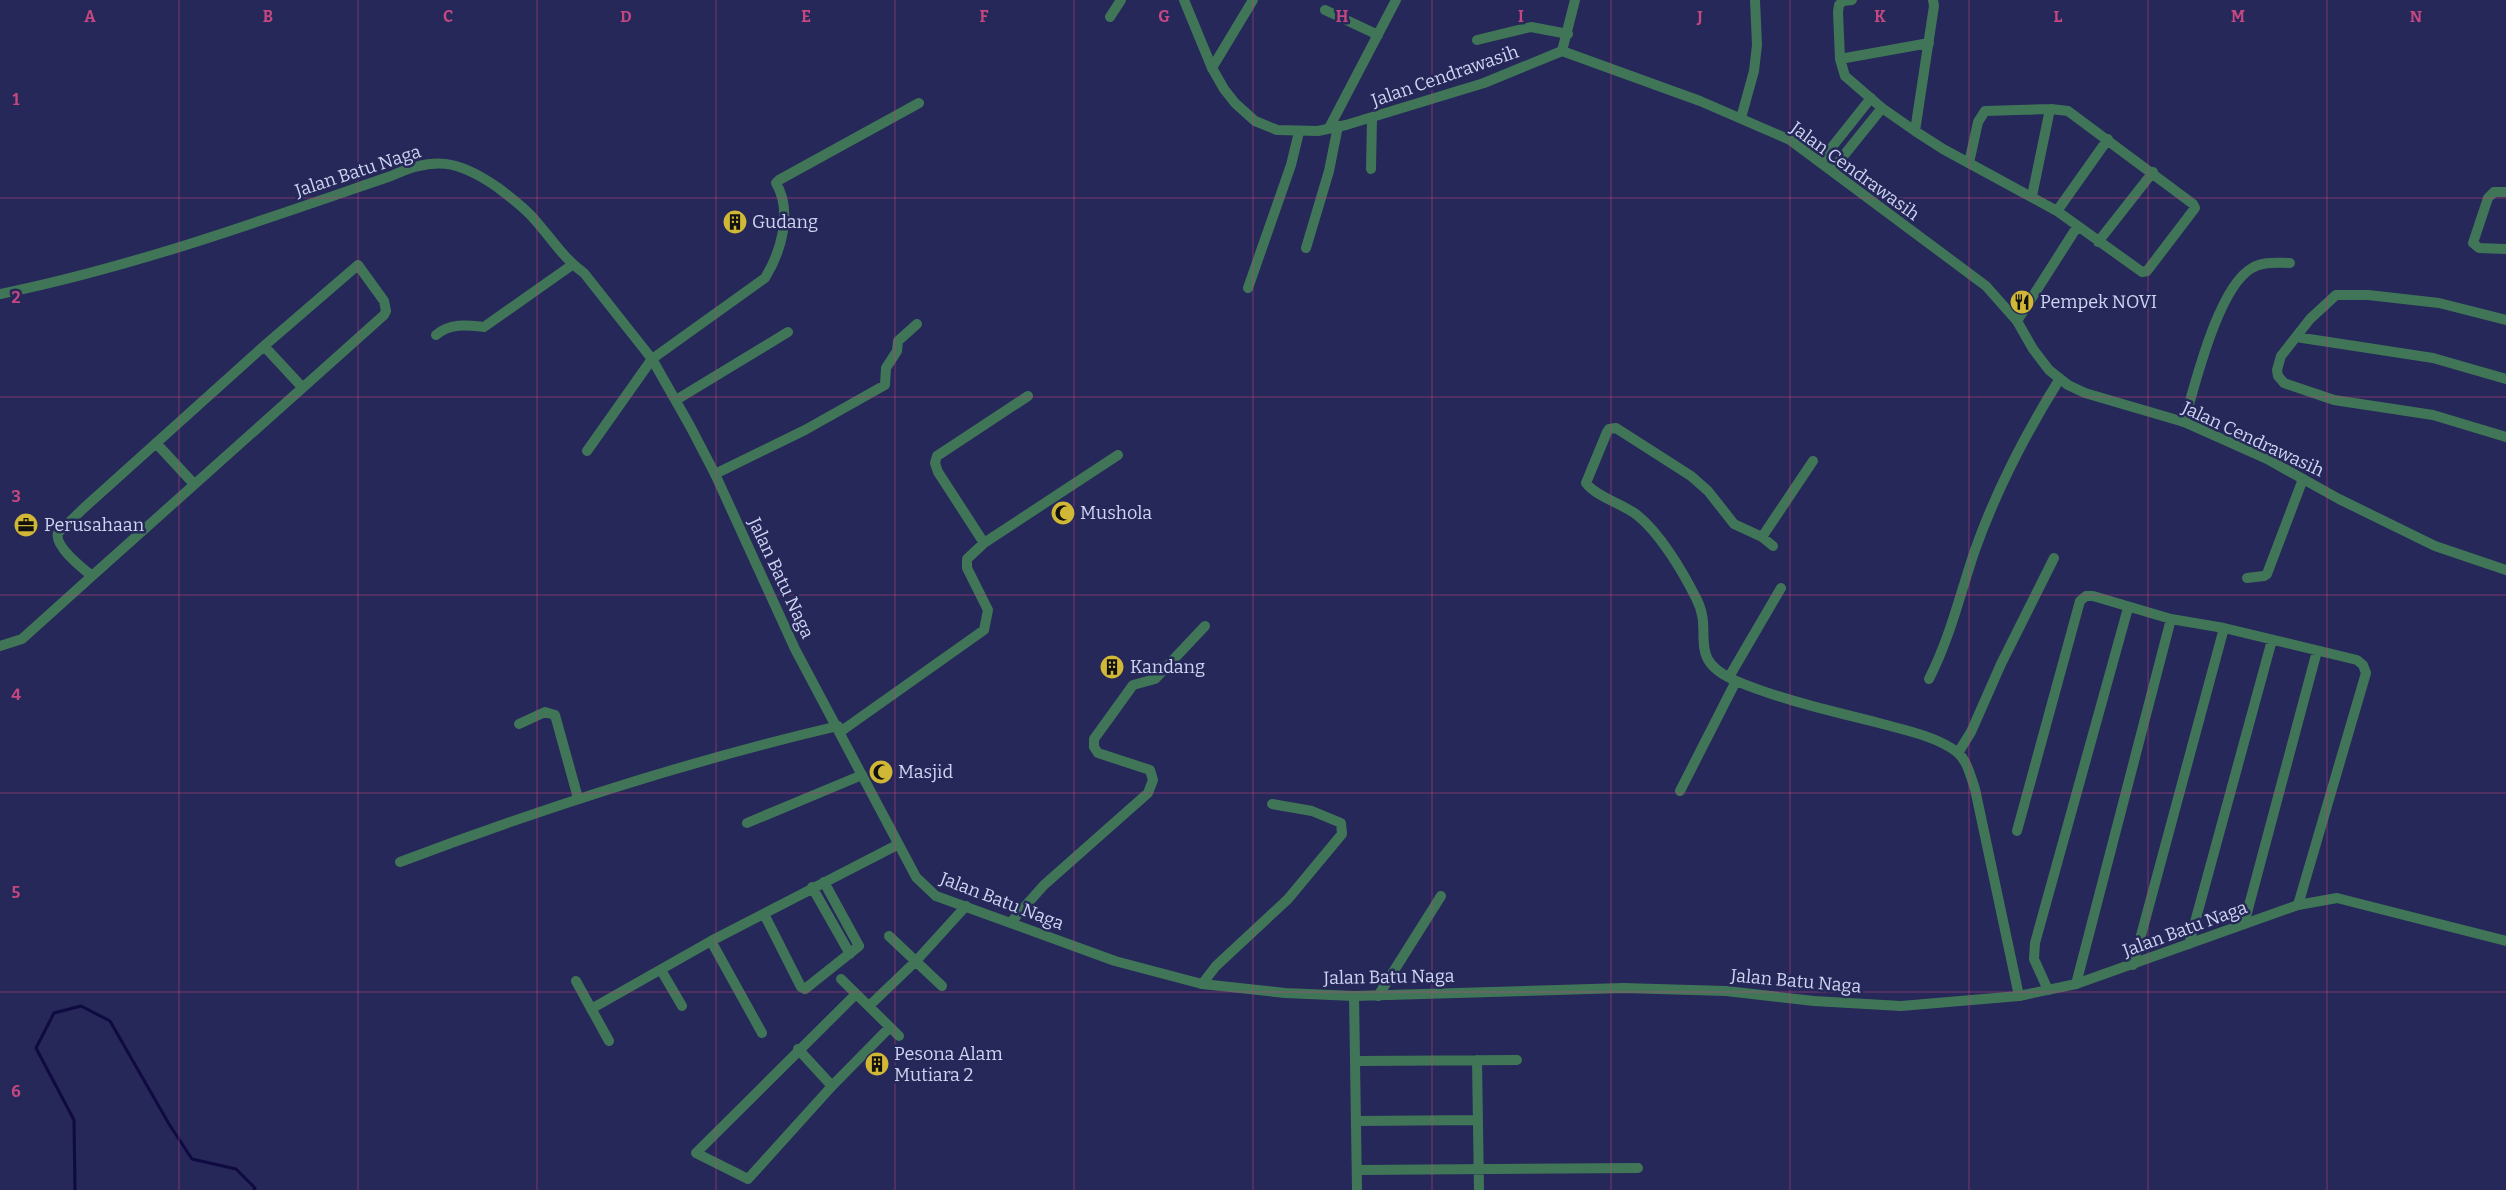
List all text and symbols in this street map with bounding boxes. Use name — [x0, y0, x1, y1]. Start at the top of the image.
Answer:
text: A — [84, 7, 96, 26]
text: B — [263, 7, 273, 26]
text: C — [443, 7, 453, 26]
text: D — [620, 7, 632, 26]
text: E — [801, 7, 811, 26]
text: F — [980, 7, 989, 26]
text: G — [1158, 7, 1170, 26]
text: H — [1336, 7, 1349, 26]
text: I — [1518, 7, 1524, 26]
text: J — [1696, 7, 1703, 26]
text: K — [1874, 7, 1886, 26]
text: L — [2054, 7, 2063, 26]
text: M — [2231, 7, 2245, 26]
text: N — [2410, 7, 2422, 26]
street label: Jalan Cendrawasih — [1368, 41, 1521, 112]
text: 1 — [13, 90, 20, 109]
street label: Jalan Cendrawasih — [1785, 116, 1924, 225]
street label: Jalan Batu Naga — [291, 140, 424, 202]
building icon: Gudang — [722, 209, 748, 235]
place label: Gudang — [752, 211, 818, 233]
text: 2 — [11, 288, 21, 307]
restaurant icon: Pempek NOVI — [2009, 289, 2035, 315]
place label: Pempek NOVI — [2040, 291, 2157, 313]
street label: Jalan Cendrawasih — [2178, 396, 2327, 482]
text: 3 — [11, 487, 21, 506]
mosque icon: Mushola — [1050, 500, 1076, 526]
place label: Mushola — [1080, 502, 1152, 524]
office icon: Perusahaan — [13, 512, 39, 538]
street label: Jalan Batu Naga — [743, 513, 819, 642]
place label: Perusahaan — [44, 514, 145, 536]
building icon: Kandang — [1099, 654, 1125, 680]
place label: Kandang — [1130, 656, 1205, 678]
text: 4 — [11, 685, 21, 704]
mosque icon: Masjid — [868, 759, 894, 785]
place label: Masjid — [898, 761, 953, 783]
street label: Jalan Batu Naga — [936, 867, 1067, 935]
text: 5 — [12, 883, 21, 902]
street label: Jalan Batu Naga — [2119, 896, 2250, 962]
street label: Jalan Batu Naga — [1729, 964, 1862, 998]
street label: Jalan Batu Naga — [1322, 965, 1455, 989]
place label: Pesona Alam Mutiara 2 — [894, 1043, 1003, 1086]
building icon: Pesona Alam Mutiara 2 — [864, 1051, 890, 1077]
text: 6 — [11, 1082, 21, 1101]

